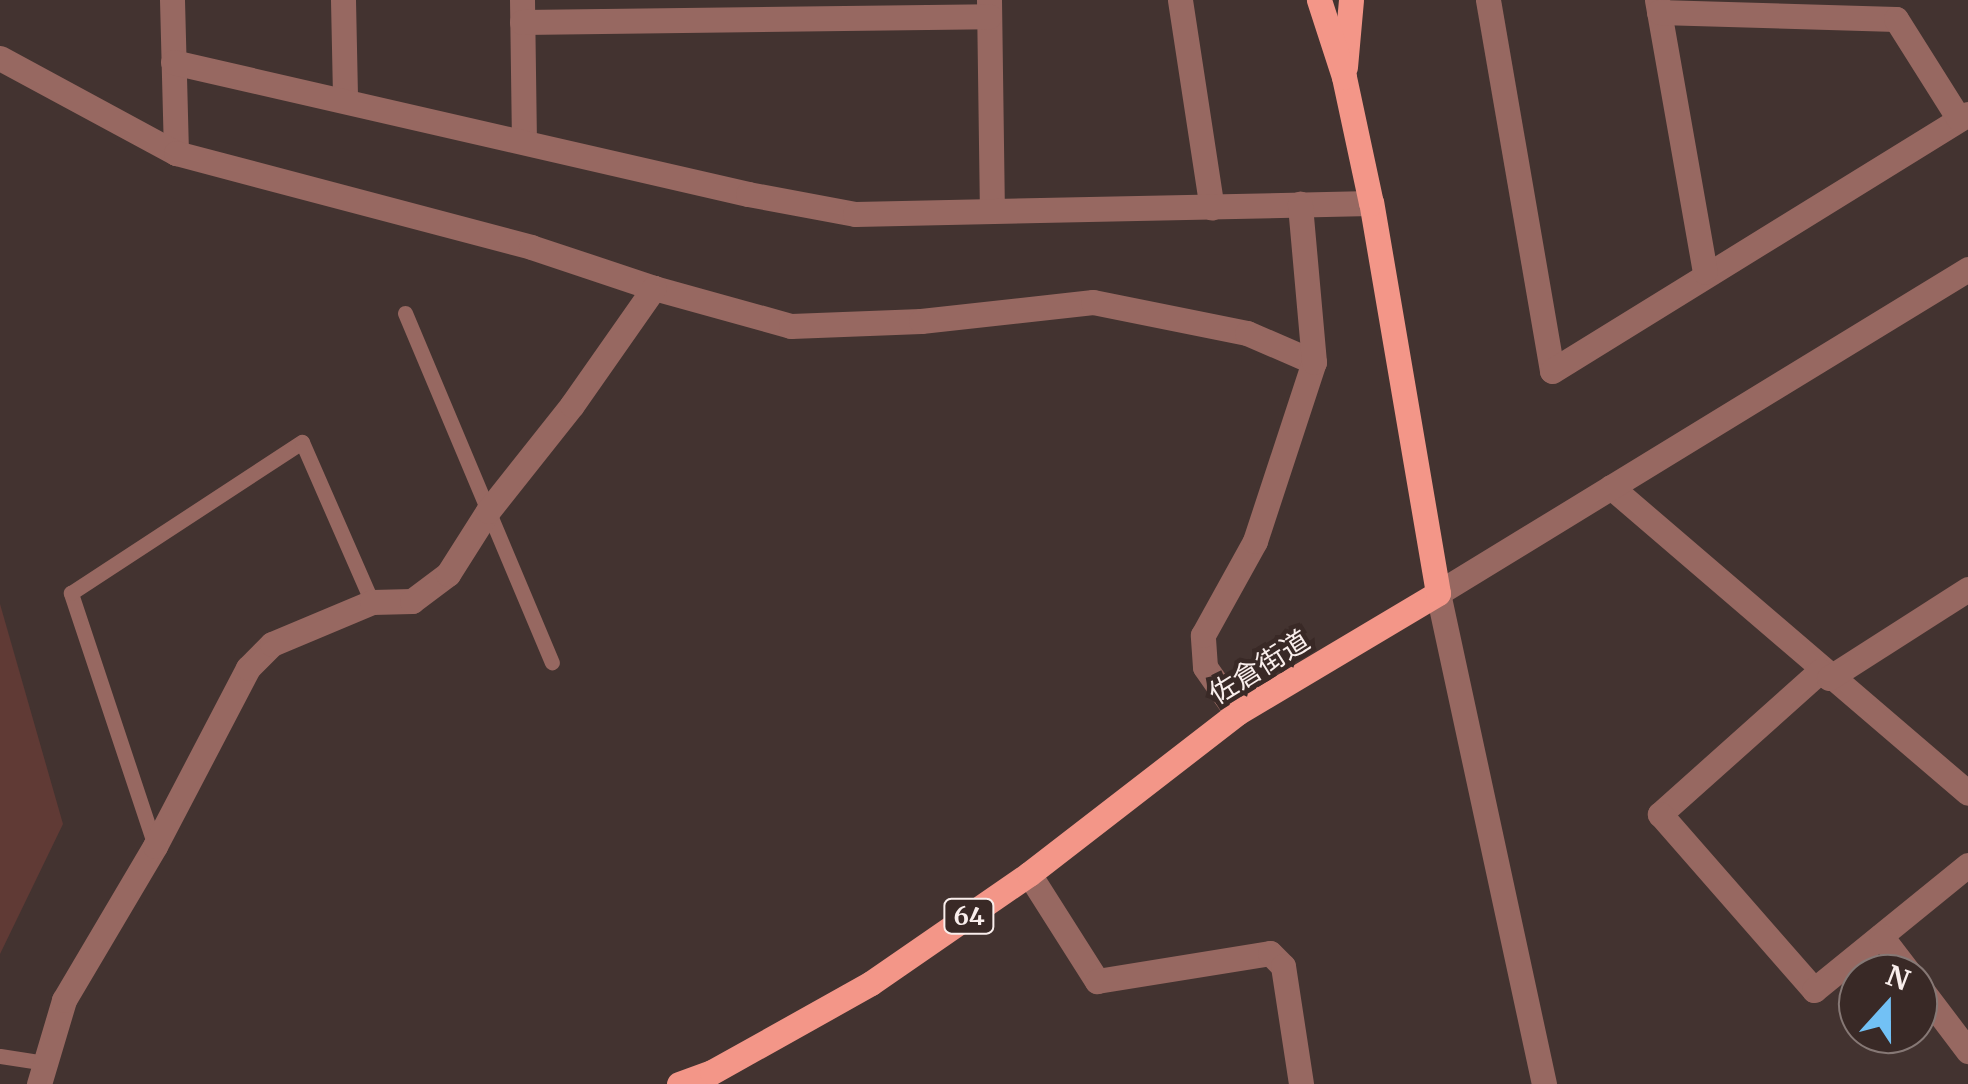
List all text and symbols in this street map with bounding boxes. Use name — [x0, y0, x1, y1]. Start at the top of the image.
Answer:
street label: 佐倉街道 — [1203, 623, 1315, 711]
road number: 64 — [942, 896, 996, 936]
north arrow — [1838, 954, 1938, 1054]
text: N — [1881, 957, 1915, 999]

